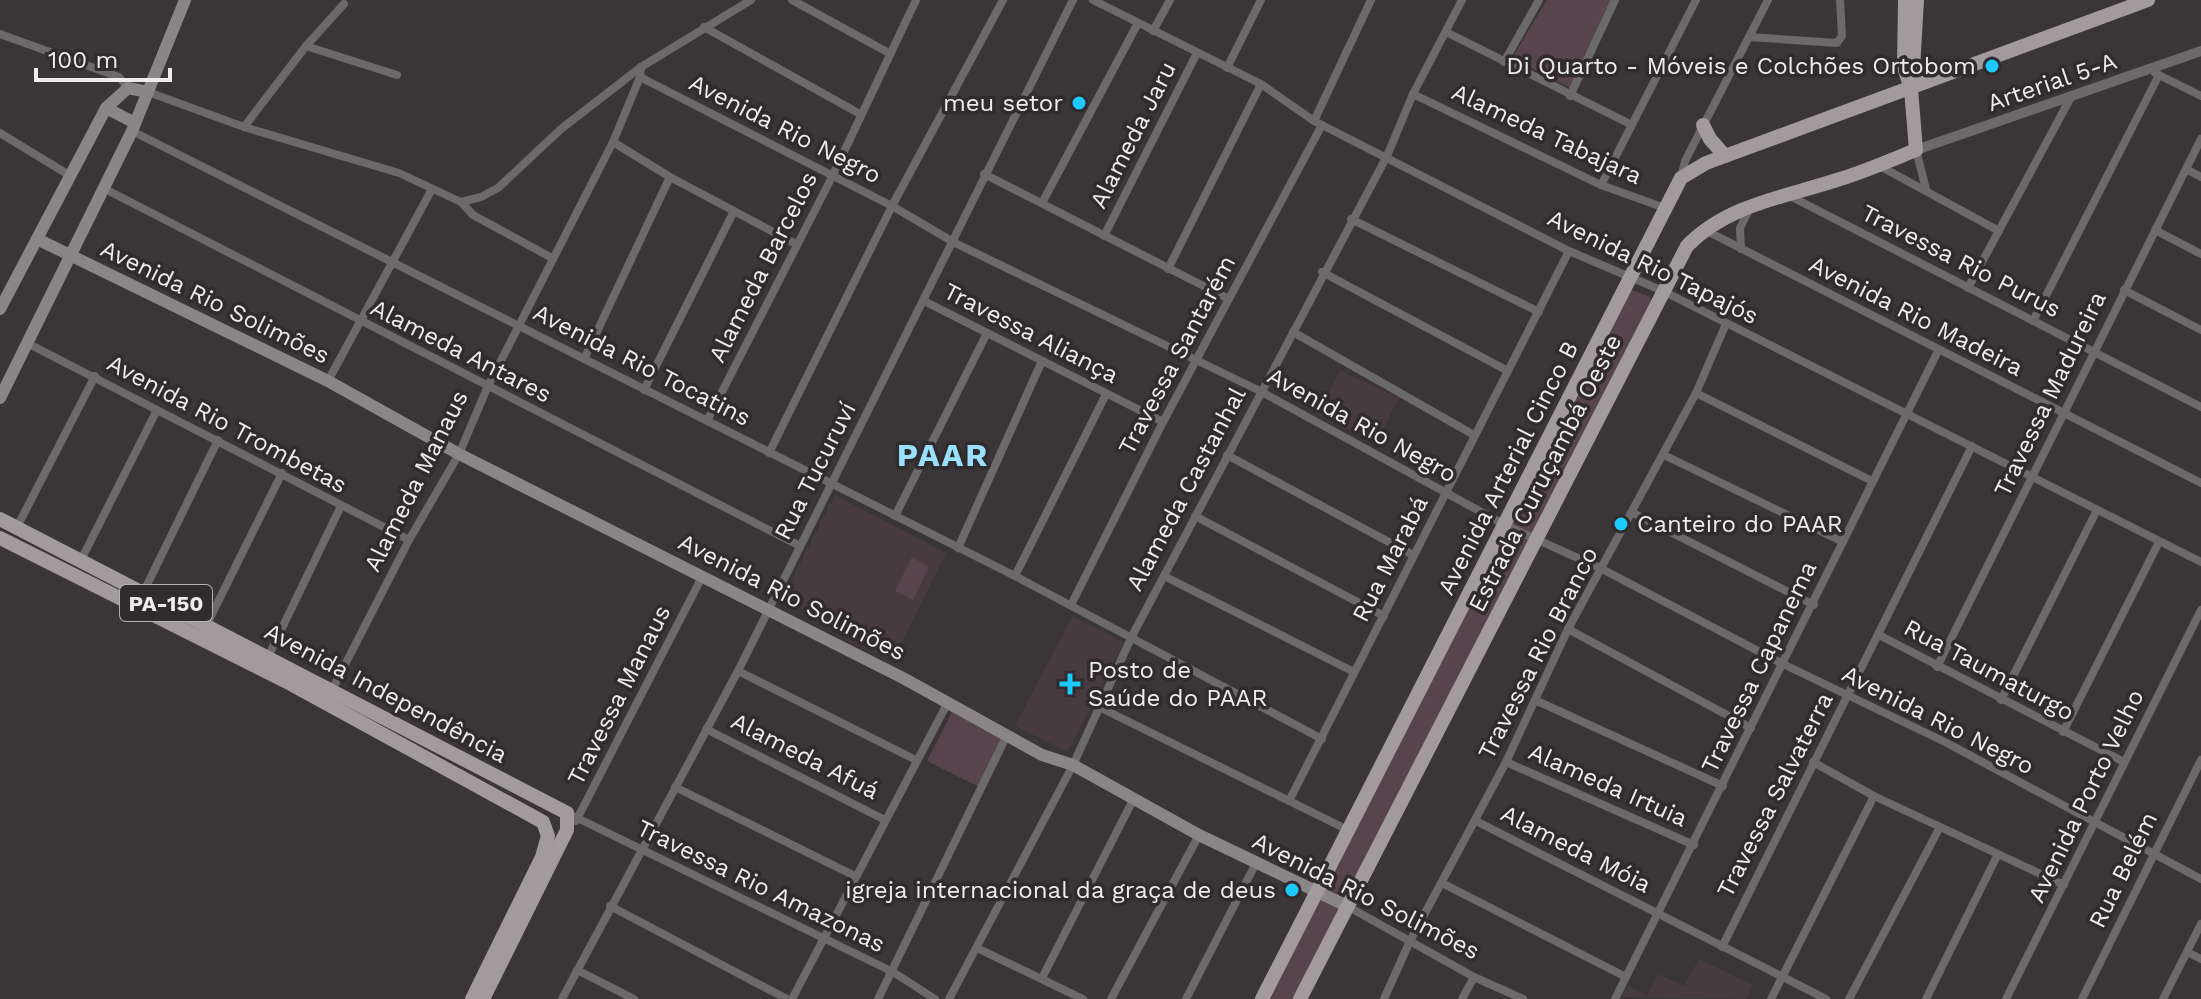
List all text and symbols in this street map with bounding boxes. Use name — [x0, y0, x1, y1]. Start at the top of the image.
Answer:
scale bar — [36, 32, 170, 82]
text: 100 m — [48, 46, 118, 74]
street label: Arterial 5-A — [1984, 47, 2120, 117]
place label: Di Quarto - Móveis e Colchões Ortobom — [1506, 52, 1976, 80]
street label: Alameda Jaru — [1084, 57, 1182, 213]
marker: Di Quarto - Móveis e Colchões Ortobom — [1983, 57, 2001, 75]
street label: Avenida Rio Negro — [684, 69, 886, 189]
street label: Alameda Tabajara — [1448, 78, 1646, 190]
place label: meu setor — [943, 89, 1063, 117]
marker: meu setor — [1070, 94, 1088, 112]
street label: Alameda Barcelos — [703, 167, 823, 367]
street label: Travessa Rio Purus — [1857, 199, 2065, 323]
street label: Avenida Rio Tapajós — [1543, 204, 1763, 330]
street label: Avenida Rio Solimões — [96, 234, 334, 370]
street label: Avenida Rio Madeira — [1805, 250, 2027, 382]
street label: Travessa Santarém — [1113, 251, 1241, 459]
street label: Travessa Aliança — [939, 277, 1123, 389]
street label: Travessa Madureira — [1988, 287, 2112, 501]
street label: Alameda Antares — [366, 293, 556, 409]
street label: Avenida Rio Tocatins — [529, 298, 755, 432]
street label: Estrada Curuçambá Oeste — [1463, 330, 1627, 616]
street label: Avenida Arterial Cinco B — [1432, 337, 1584, 599]
street label: Avenida Rio Trombetas — [102, 349, 352, 499]
street label: Avenida Rio Negro — [1263, 361, 1461, 489]
street label: Alameda Castanhal — [1120, 382, 1252, 596]
street label: Alameda Manaus — [358, 386, 474, 576]
street label: Rua Tucuruví — [768, 398, 862, 544]
district label: PAAR — [897, 436, 989, 474]
street label: Rua Marabá — [1346, 491, 1434, 627]
place label: Canteiro do PAAR — [1637, 510, 1843, 538]
marker: Canteiro do PAAR — [1612, 515, 1630, 533]
street label: Avenida Rio Solimões — [674, 528, 910, 666]
street label: Travessa Rio Branco — [1472, 542, 1604, 764]
street label: Travessa Capanema — [1696, 557, 1822, 777]
road number: PA-150 — [120, 585, 212, 621]
street label: Travessa Manaus — [562, 600, 676, 790]
street label: Rua Taumaturgo — [1899, 613, 2079, 727]
street label: Avenida Independência — [260, 617, 512, 769]
place label: Posto de Saúde do PAAR — [1088, 656, 1267, 712]
street label: Avenida Rio Negro — [1837, 660, 2039, 780]
marker: Posto de Saúde do PAAR — [1059, 673, 1081, 695]
street label: Avenida Porto Velho — [2022, 685, 2150, 907]
street label: Travessa Salvaterra — [1711, 688, 1839, 902]
street label: Alameda Afuá — [727, 707, 883, 805]
street label: Alameda Irtuia — [1524, 738, 1692, 832]
street label: Alameda Móia — [1496, 799, 1656, 899]
street label: Rua Belém — [2083, 808, 2163, 932]
street label: Travessa Rio Amazonas — [632, 814, 890, 958]
street label: Avenida Rio Solimões — [1248, 827, 1484, 965]
place label: igreja internacional da graça de deus — [845, 876, 1276, 904]
marker: igreja internacional da graça de deus — [1283, 881, 1301, 899]

